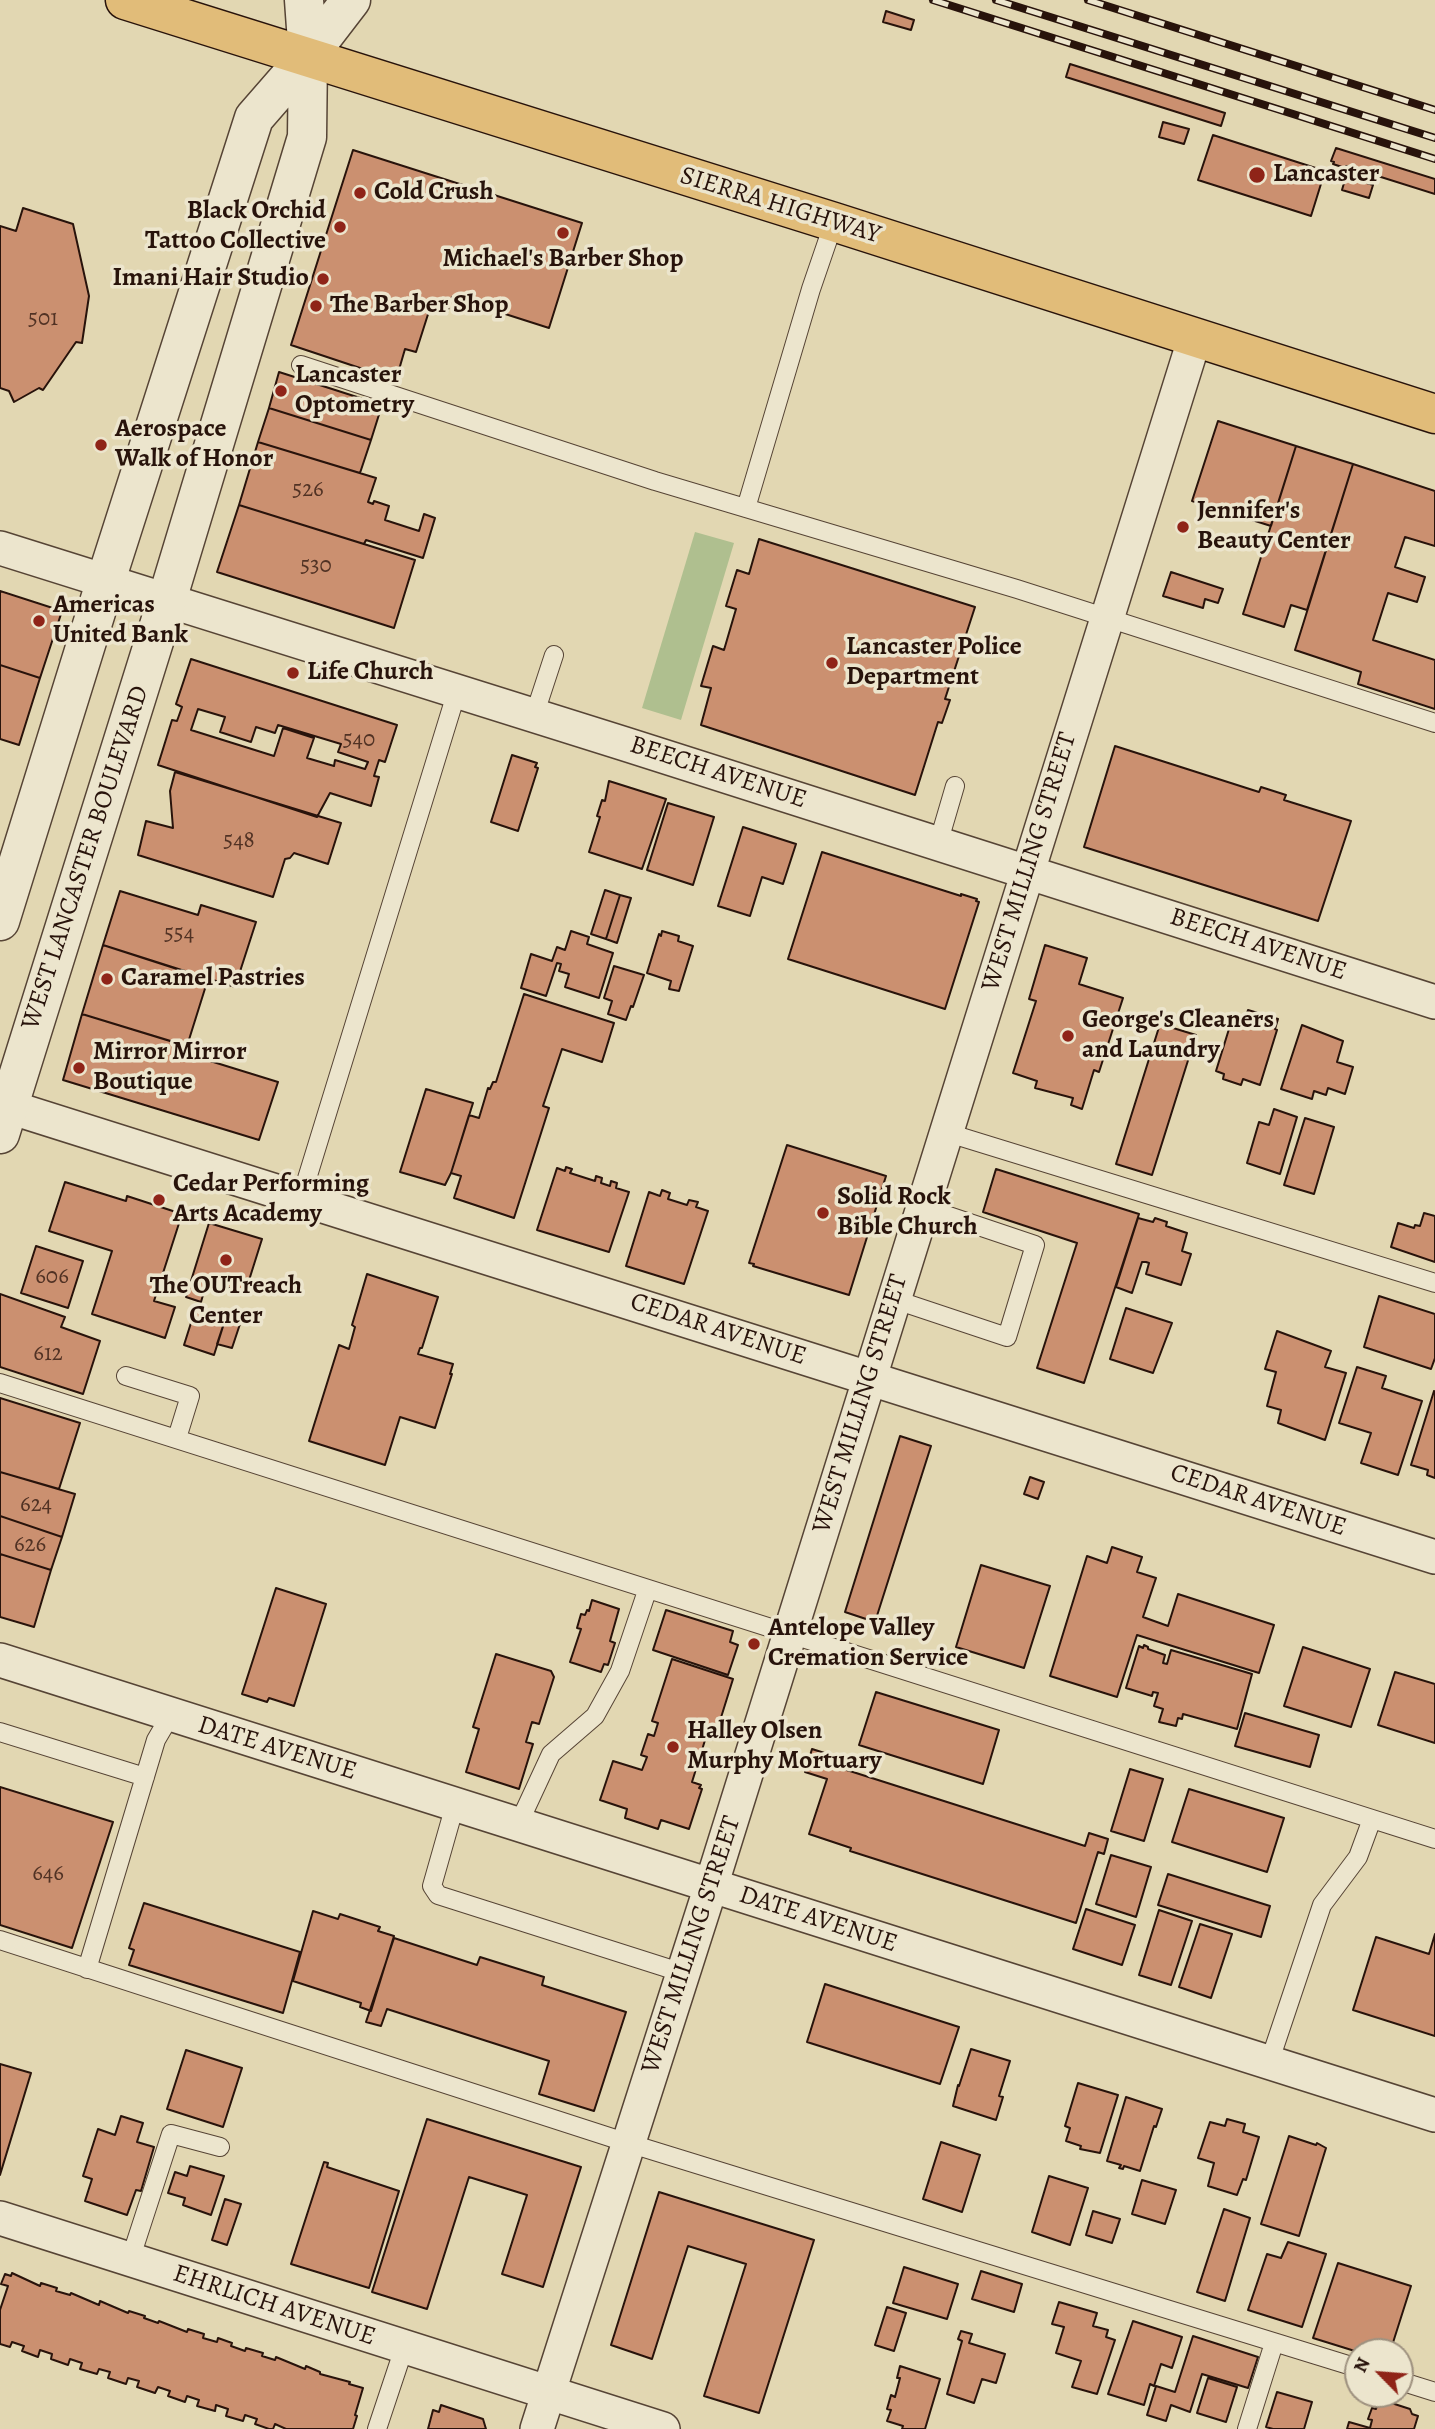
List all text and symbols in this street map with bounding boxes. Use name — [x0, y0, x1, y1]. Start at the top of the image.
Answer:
place label: Lancaster — [1273, 159, 1379, 191]
street label: SIERRA HIGHWAY — [676, 161, 884, 251]
marker: Lancaster — [1247, 165, 1267, 185]
place label: Cold Crush — [374, 177, 494, 209]
marker: Cold Crush — [352, 185, 368, 201]
place label: Black Orchid Tattoo Collective — [145, 196, 326, 258]
marker: Black Orchid Tattoo Collective — [332, 219, 348, 235]
marker: Michael's Barber Shop — [555, 225, 571, 241]
place label: Michael's Barber Shop — [443, 244, 683, 276]
place label: Imani Hair Studio — [112, 263, 309, 295]
marker: Imani Hair Studio — [315, 271, 331, 287]
place label: The Barber Shop — [330, 290, 508, 322]
marker: The Barber Shop — [308, 298, 324, 314]
house number: 501 — [28, 305, 58, 333]
place label: Lancaster Optometry — [295, 360, 414, 422]
marker: Lancaster Optometry — [273, 383, 289, 399]
place label: Aerospace Walk of Honor — [115, 414, 273, 476]
marker: Aerospace Walk of Honor — [93, 437, 109, 453]
house number: 526 — [292, 476, 324, 504]
place label: Jennifer's Beauty Center — [1197, 496, 1351, 558]
marker: Jennifer's Beauty Center — [1175, 519, 1191, 535]
house number: 530 — [300, 552, 332, 580]
place label: Americas United Bank — [53, 590, 188, 652]
marker: Americas United Bank — [31, 613, 47, 629]
place label: Lancaster Police Department — [846, 632, 1022, 694]
marker: Lancaster Police Department — [824, 655, 840, 671]
place label: Life Church — [307, 657, 434, 689]
marker: Life Church — [285, 665, 301, 681]
street label: WEST LANCASTER BOULEVARD — [16, 682, 156, 1034]
house number: 540 — [343, 726, 375, 754]
street label: WEST MILLING STREET — [976, 729, 1084, 995]
street label: BEECH AVENUE — [626, 730, 810, 816]
house number: 548 — [223, 827, 255, 855]
street label: BEECH AVENUE — [1166, 902, 1350, 988]
house number: 554 — [164, 920, 194, 948]
place label: Caramel Pastries — [121, 963, 305, 995]
marker: Caramel Pastries — [99, 971, 115, 987]
place label: George's Cleaners and Laundry — [1082, 1005, 1274, 1066]
marker: George's Cleaners and Laundry — [1060, 1028, 1076, 1044]
place label: Mirror Mirror Boutique — [93, 1037, 247, 1098]
marker: Mirror Mirror Boutique — [71, 1060, 87, 1076]
place label: Cedar Performing Arts Academy — [173, 1169, 369, 1230]
place label: Solid Rock Bible Church — [837, 1182, 978, 1244]
marker: Cedar Performing Arts Academy — [151, 1192, 167, 1208]
marker: Solid Rock Bible Church — [815, 1205, 831, 1221]
marker: The OUTreach Center — [218, 1252, 234, 1268]
house number: 606 — [35, 1263, 69, 1291]
place label: The OUTreach Center — [150, 1271, 302, 1332]
street label: WEST MILLING STREET — [807, 1271, 915, 1537]
street label: CEDAR AVENUE — [626, 1287, 810, 1373]
house number: 612 — [33, 1340, 63, 1368]
street label: CEDAR AVENUE — [1166, 1458, 1350, 1544]
house number: 624 — [20, 1491, 52, 1519]
house number: 626 — [14, 1531, 46, 1559]
place label: Antelope Valley Cremation Service — [768, 1613, 968, 1674]
marker: Antelope Valley Cremation Service — [746, 1636, 762, 1652]
street label: DATE AVENUE — [194, 1710, 360, 1788]
place label: Halley Olsen Murphy Mortuary — [687, 1716, 882, 1778]
marker: Halley Olsen Murphy Mortuary — [665, 1739, 681, 1755]
street label: WEST MILLING STREET — [636, 1812, 748, 2078]
house number: 646 — [32, 1860, 64, 1888]
street label: DATE AVENUE — [735, 1880, 901, 1960]
street label: EHRLICH AVENUE — [169, 2259, 379, 2353]
north arrow — [1344, 2338, 1414, 2408]
text: N — [1347, 2353, 1376, 2377]

